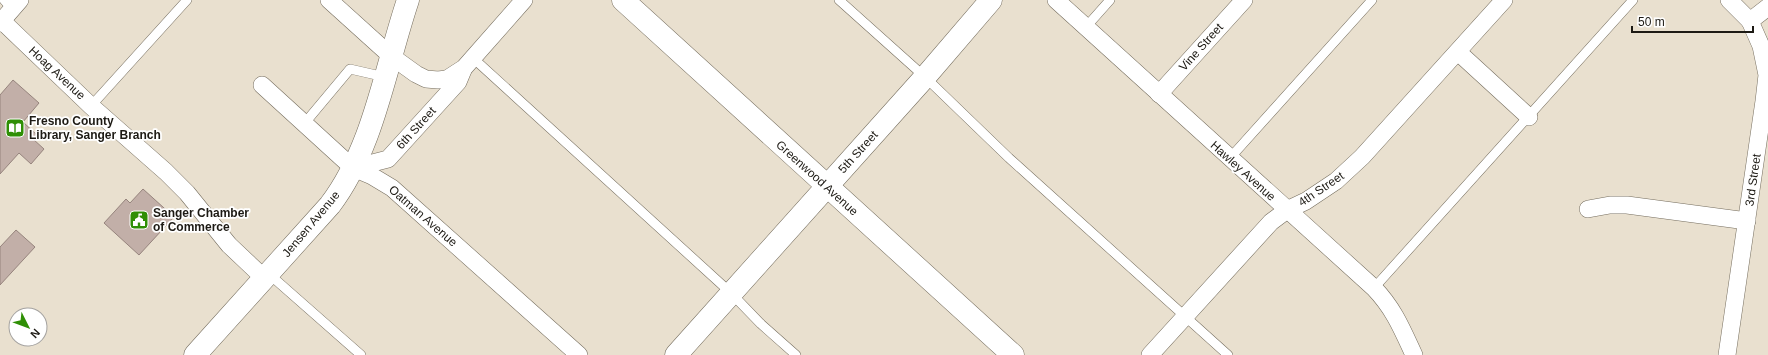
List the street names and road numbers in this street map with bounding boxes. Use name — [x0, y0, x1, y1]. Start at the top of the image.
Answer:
street label: Vine Street — [1176, 20, 1226, 74]
street label: Hoag Avenue — [26, 43, 88, 103]
street label: 6th Street — [393, 103, 439, 152]
street label: 5th Street — [835, 127, 881, 176]
street label: Greenwood Avenue — [773, 138, 861, 219]
street label: Hawley Avenue — [1208, 138, 1279, 204]
street label: 3rd Street — [1742, 152, 1764, 207]
street label: 4th Street — [1296, 168, 1347, 209]
street label: Oatman Avenue — [386, 183, 460, 250]
street label: Jensen Avenue — [279, 188, 343, 260]

